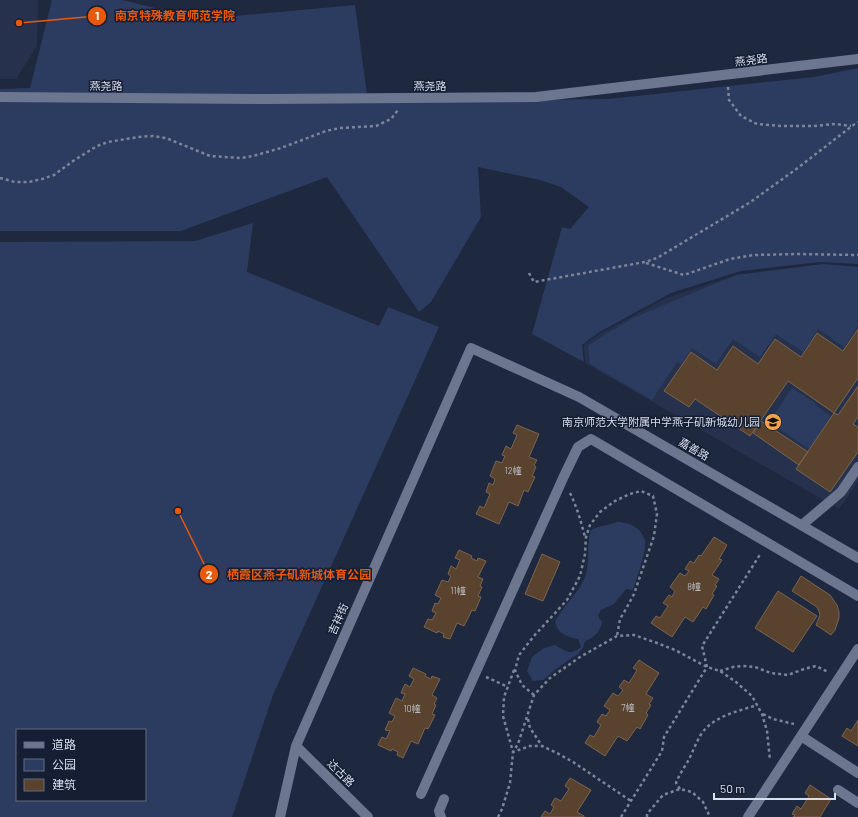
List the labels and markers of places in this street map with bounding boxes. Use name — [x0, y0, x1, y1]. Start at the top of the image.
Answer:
callout: 南京特殊教育师范学院 — [87, 4, 243, 28]
school or university icon: 南京师范大学附属中学燕子矶新城幼儿园 — [763, 412, 783, 432]
place label: 南京师范大学附属中学燕子矶新城幼儿园 — [562, 415, 760, 428]
callout: 栖霞区燕子矶新城体育公园 — [199, 562, 379, 586]

